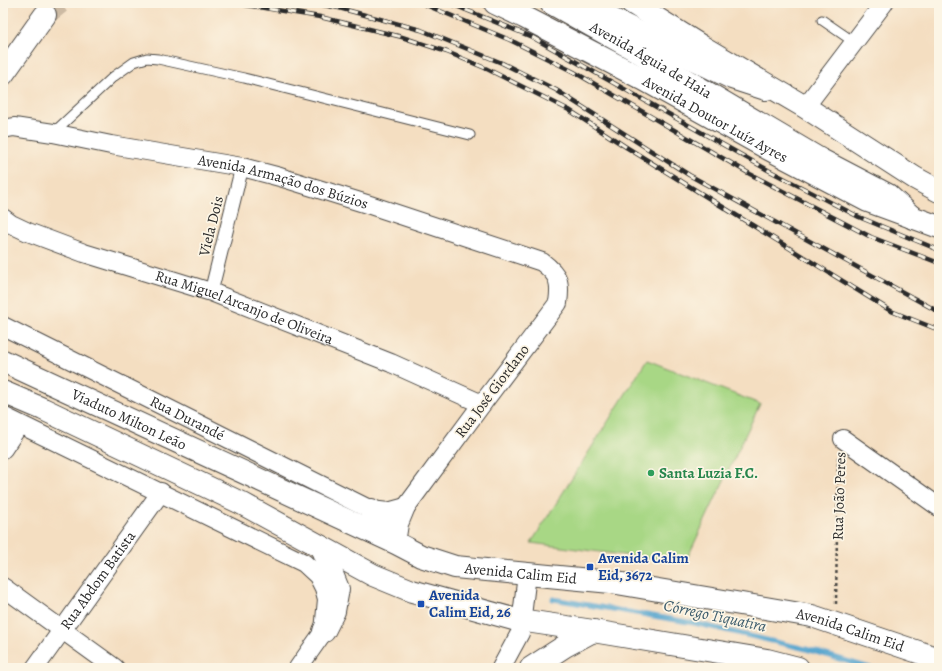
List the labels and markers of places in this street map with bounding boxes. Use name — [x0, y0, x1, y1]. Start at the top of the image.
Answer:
place label: Santa Luzia F.C. — [659, 463, 758, 483]
marker: Santa Luzia F.C. — [646, 468, 656, 478]
place label: Avenida Calim Eid, 3672 — [597, 548, 689, 585]
marker: Avenida Calim Eid, 3672 — [585, 562, 595, 572]
place label: Avenida Calim Eid, 26 — [428, 585, 511, 622]
marker: Avenida Calim Eid, 26 — [416, 599, 426, 609]

